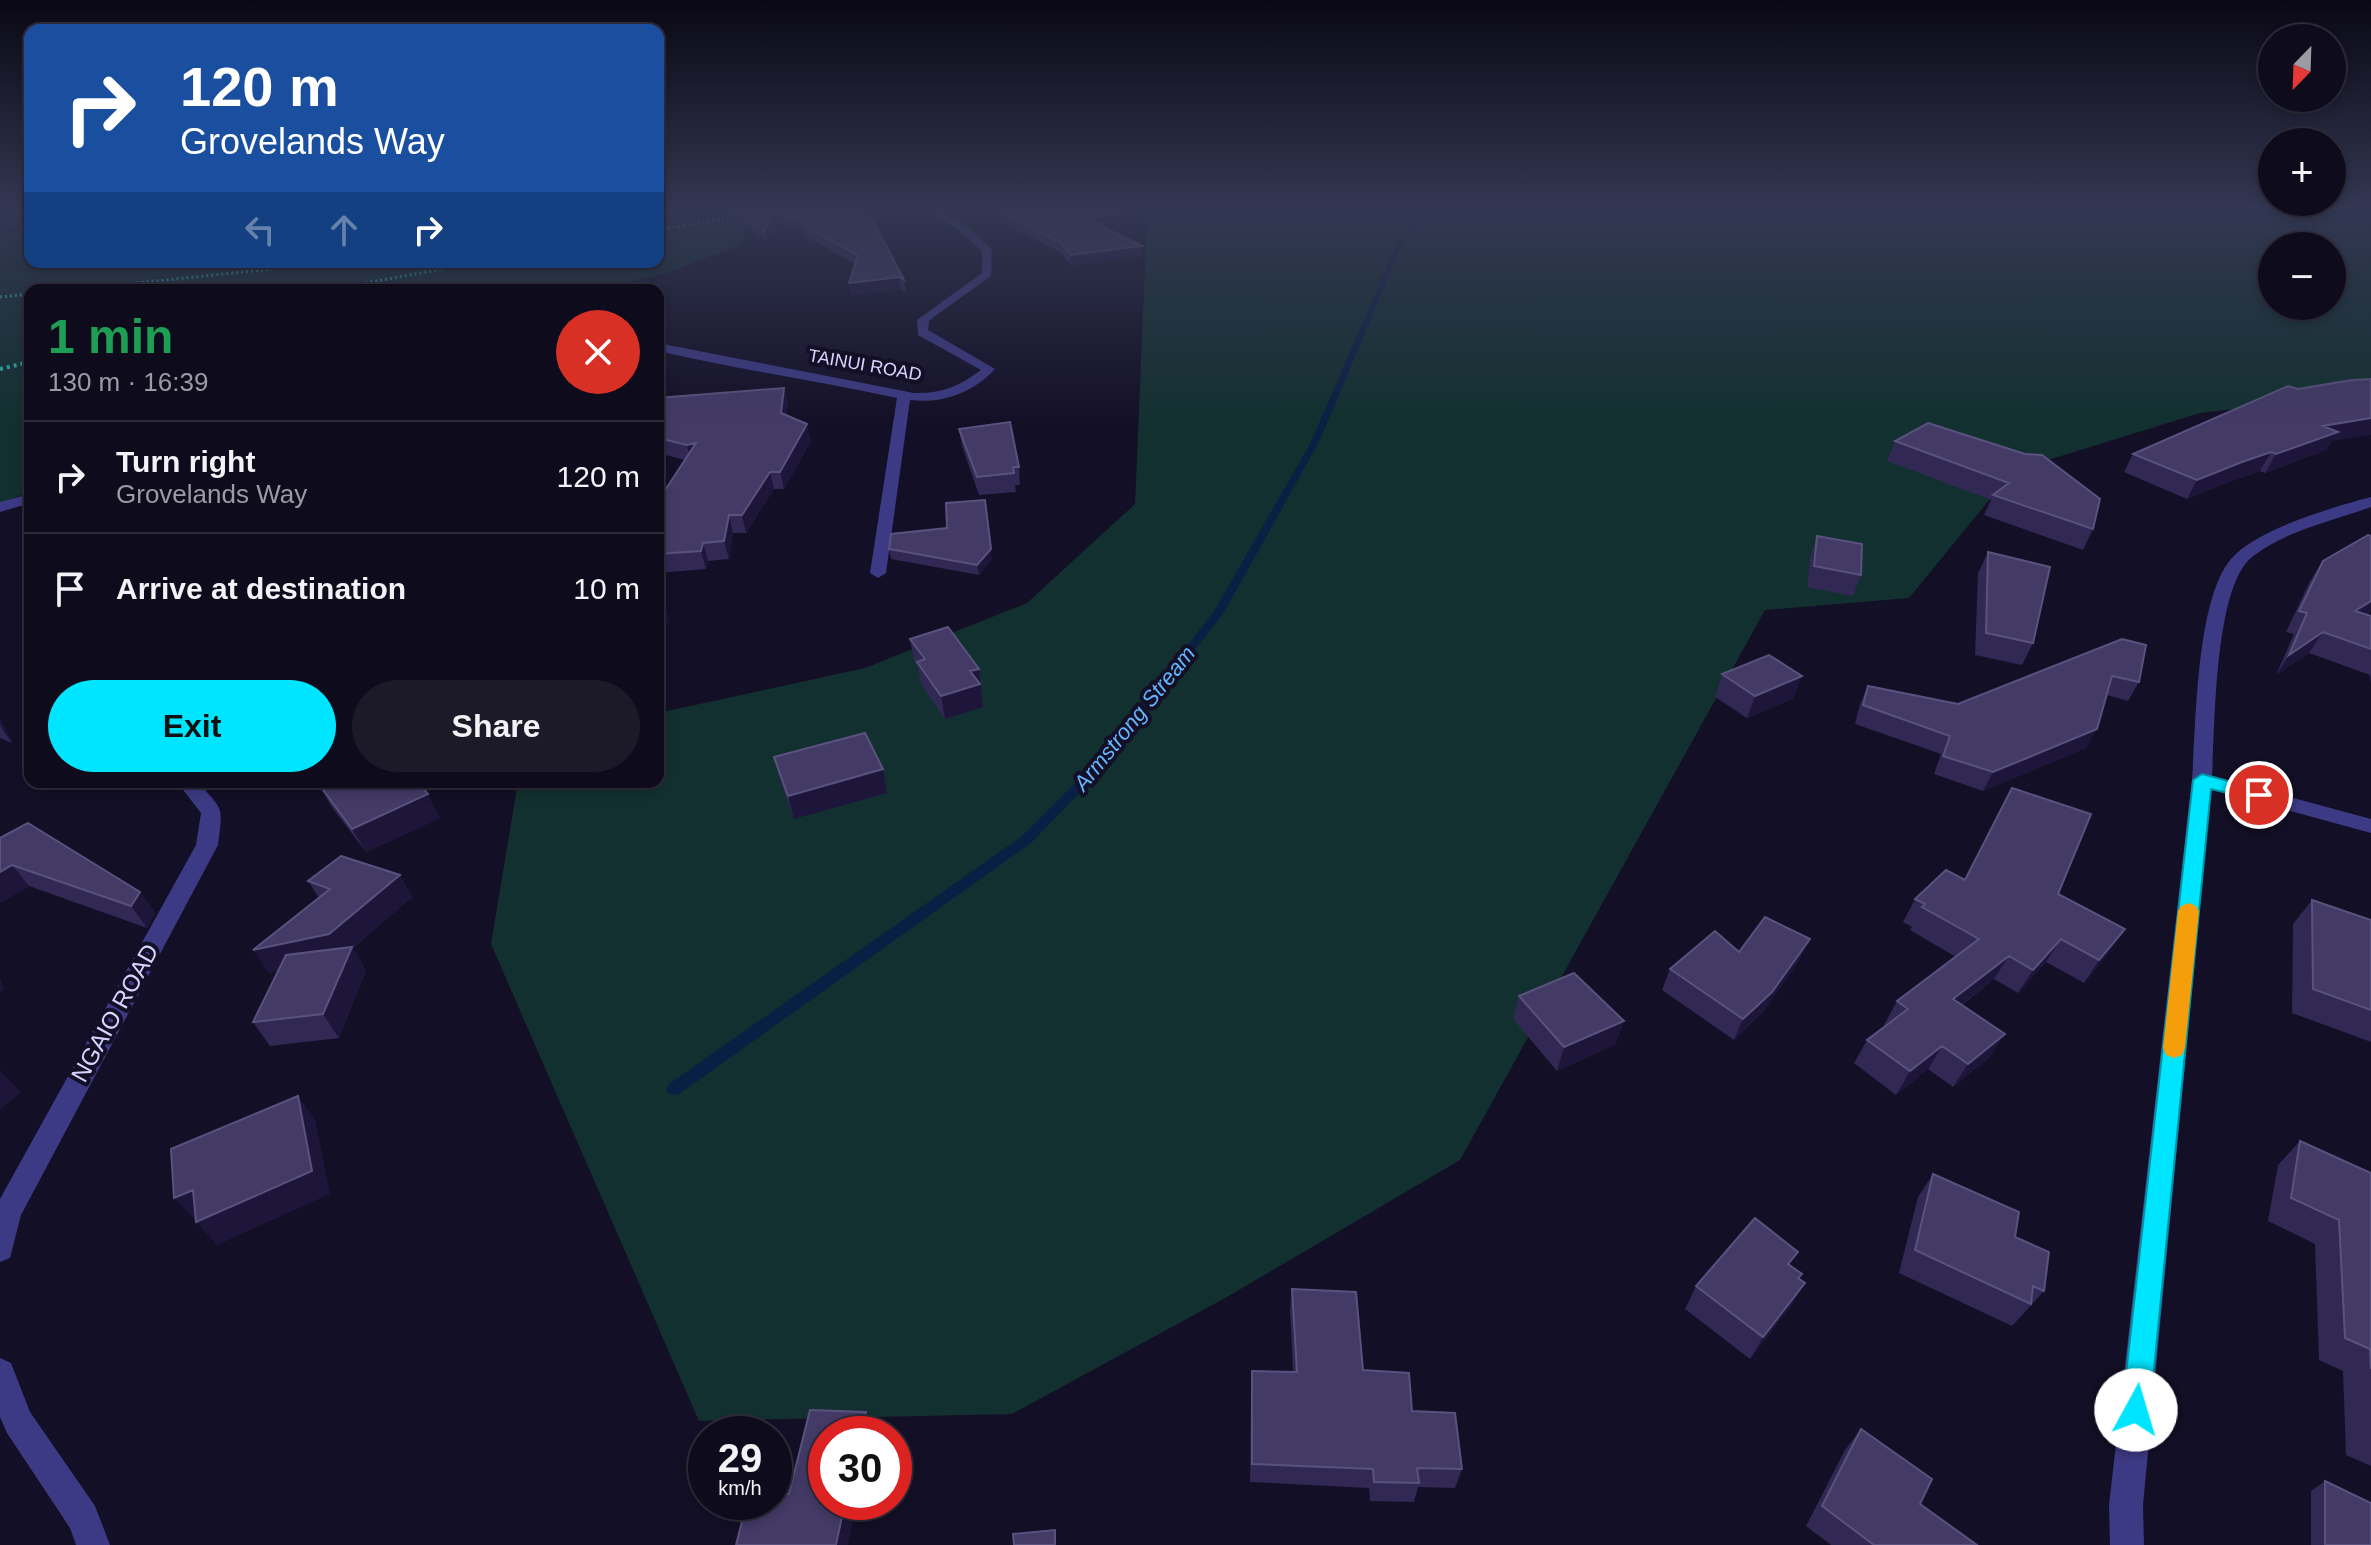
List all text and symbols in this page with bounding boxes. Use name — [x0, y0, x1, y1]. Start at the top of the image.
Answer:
north arrow — [2258, 24, 2346, 112]
map controls — [2258, 24, 2346, 320]
text: 120 m — [180, 55, 339, 118]
icon: right — [48, 56, 152, 160]
text: Grovelands Way — [180, 121, 445, 162]
button: + — [2258, 128, 2346, 216]
icon: left — [238, 208, 282, 252]
icon: ahead — [322, 208, 366, 252]
icon: right — [406, 208, 450, 252]
button: − — [2258, 232, 2346, 320]
text: 1 min — [48, 310, 173, 363]
button: close — [556, 310, 640, 394]
street label: TAINUI ROAD — [807, 345, 923, 385]
text: 130 m · 16:39 — [48, 367, 208, 397]
text: Turn right — [116, 445, 255, 478]
icon: right — [48, 455, 92, 499]
text: 120 m — [557, 460, 640, 493]
text: Grovelands Way — [116, 479, 307, 509]
icon: arrive — [48, 567, 92, 611]
text: Arrive at destination — [116, 572, 406, 605]
text: 10 m — [573, 572, 640, 605]
water label: Armstrong Stream — [1067, 641, 1200, 797]
button: Exit — [48, 680, 336, 772]
button: Share — [352, 680, 640, 772]
pin — [2225, 761, 2293, 829]
icon: arrive — [2237, 773, 2281, 817]
street label: NGAIO ROAD — [66, 939, 164, 1086]
position arrow — [2094, 1368, 2178, 1452]
speed limit sign: 30 — [808, 1416, 912, 1520]
text: 29 — [718, 1436, 762, 1480]
text: km/h — [718, 1477, 762, 1499]

